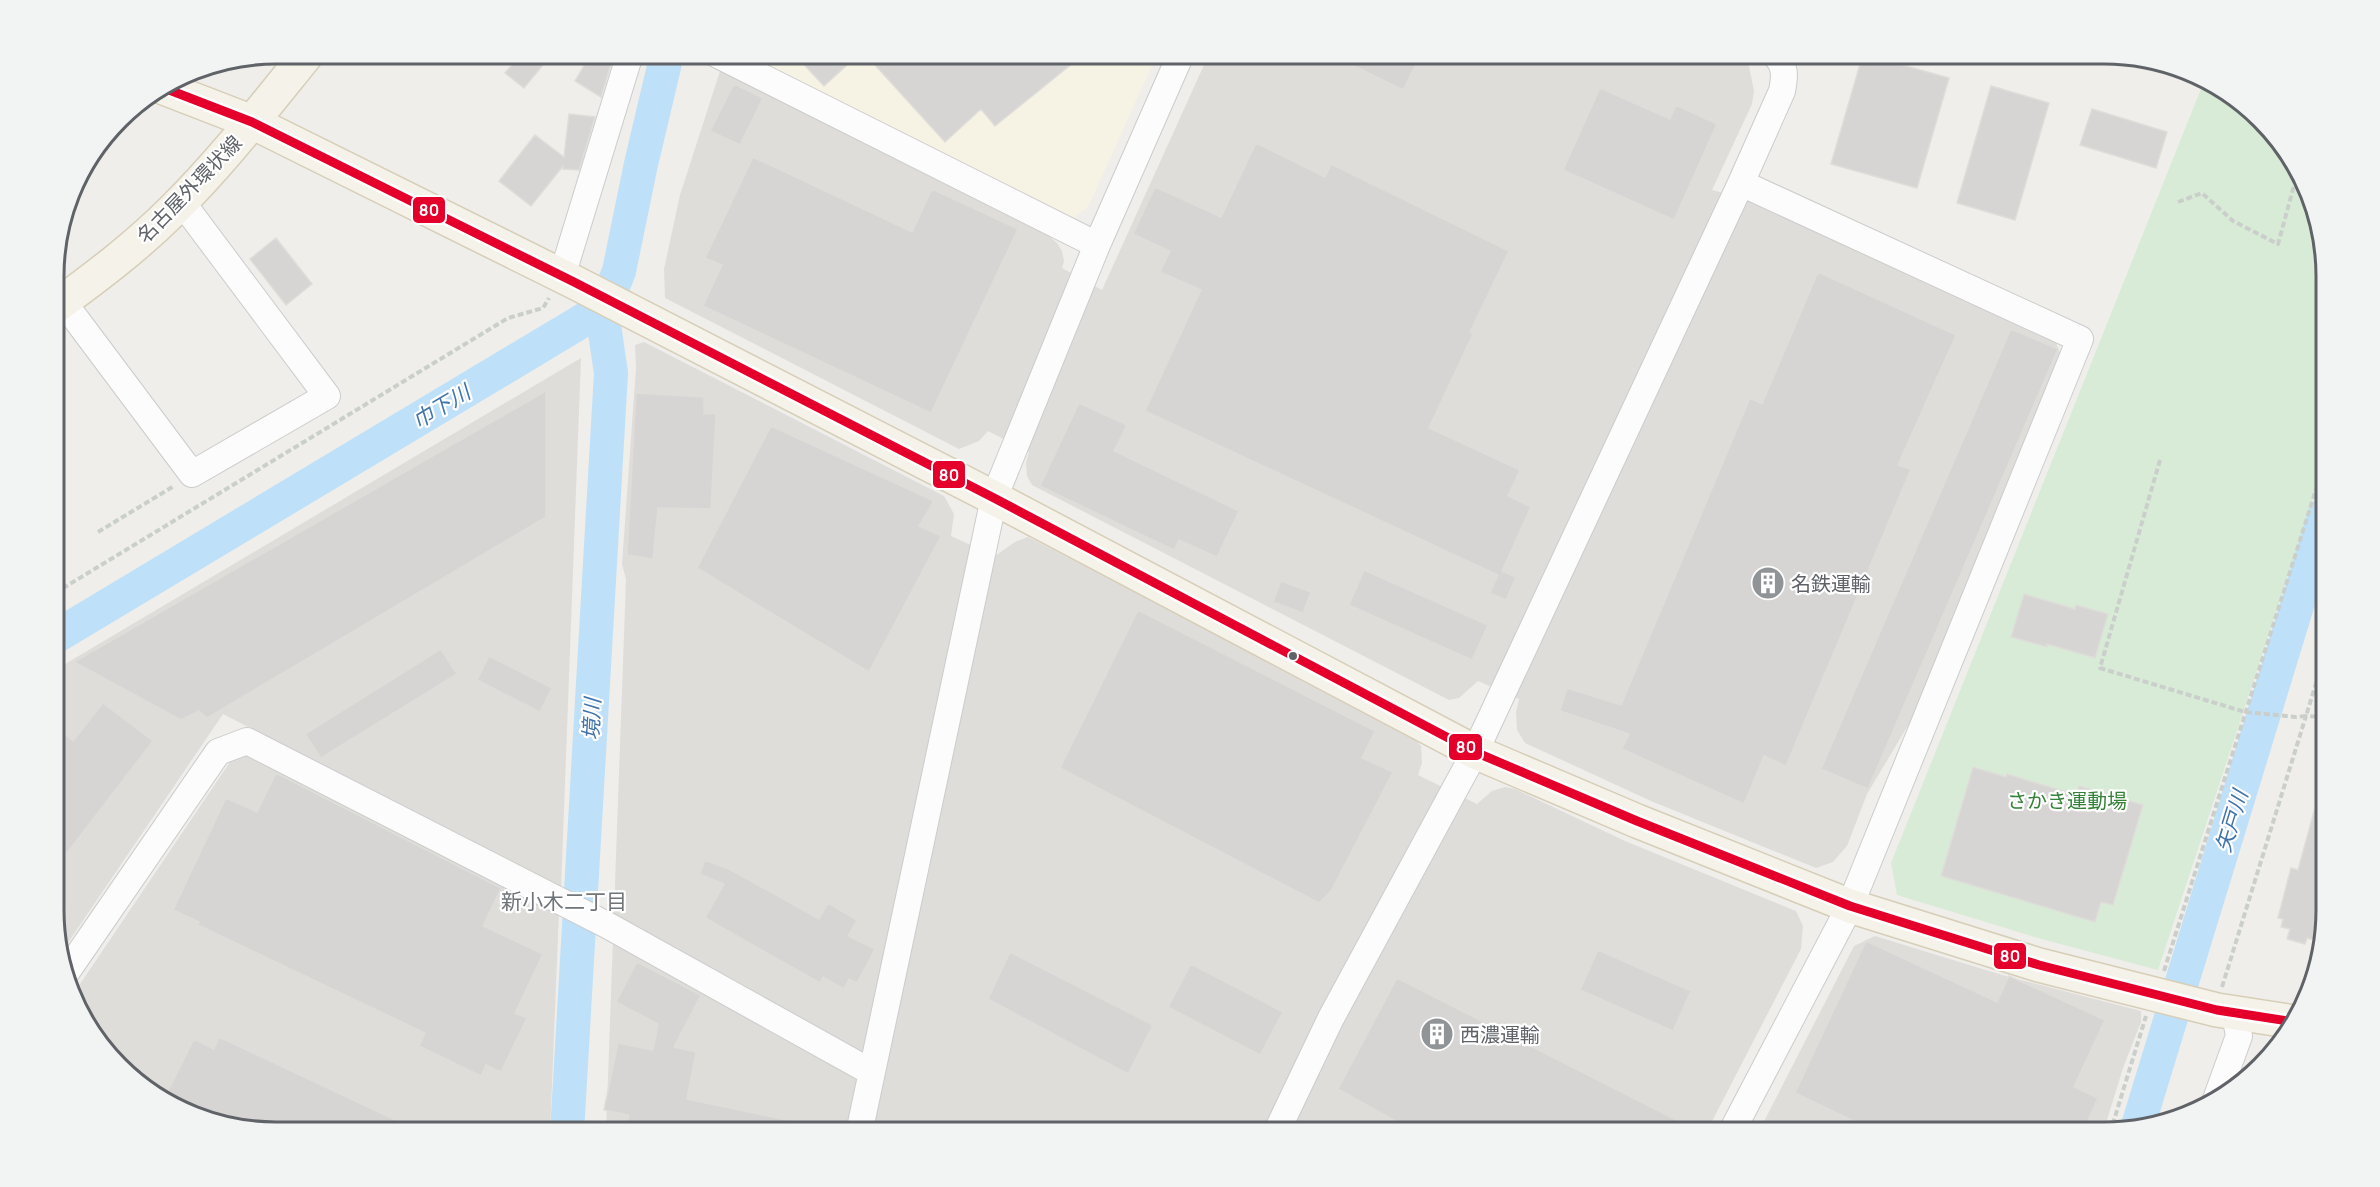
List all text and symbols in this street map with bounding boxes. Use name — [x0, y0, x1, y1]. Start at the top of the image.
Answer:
street label: 名古屋外環状線 — [131, 129, 247, 249]
line badge: 80 — [412, 196, 446, 224]
text: 80 — [419, 199, 439, 221]
water label: 巾下川 — [407, 377, 477, 434]
line badge: 80 — [932, 460, 966, 489]
text: 80 — [939, 464, 959, 486]
building icon: 名鉄運輸 — [1750, 565, 1786, 601]
place label: 名鉄運輸 — [1791, 570, 1871, 597]
unlabelled marker — [1287, 650, 1299, 662]
water label: 境川 — [576, 695, 606, 741]
line badge: 80 — [1448, 733, 1483, 761]
text: 80 — [1456, 736, 1476, 758]
water label: 矢戸川 — [2208, 785, 2254, 855]
park label: さかき運動場 — [2007, 787, 2127, 814]
district label: 新小木二丁目 — [501, 887, 627, 915]
line badge: 80 — [1993, 942, 2027, 970]
text: 80 — [2000, 945, 2020, 967]
building icon: 西濃運輸 — [1419, 1016, 1455, 1052]
place label: 西濃運輸 — [1460, 1021, 1540, 1048]

